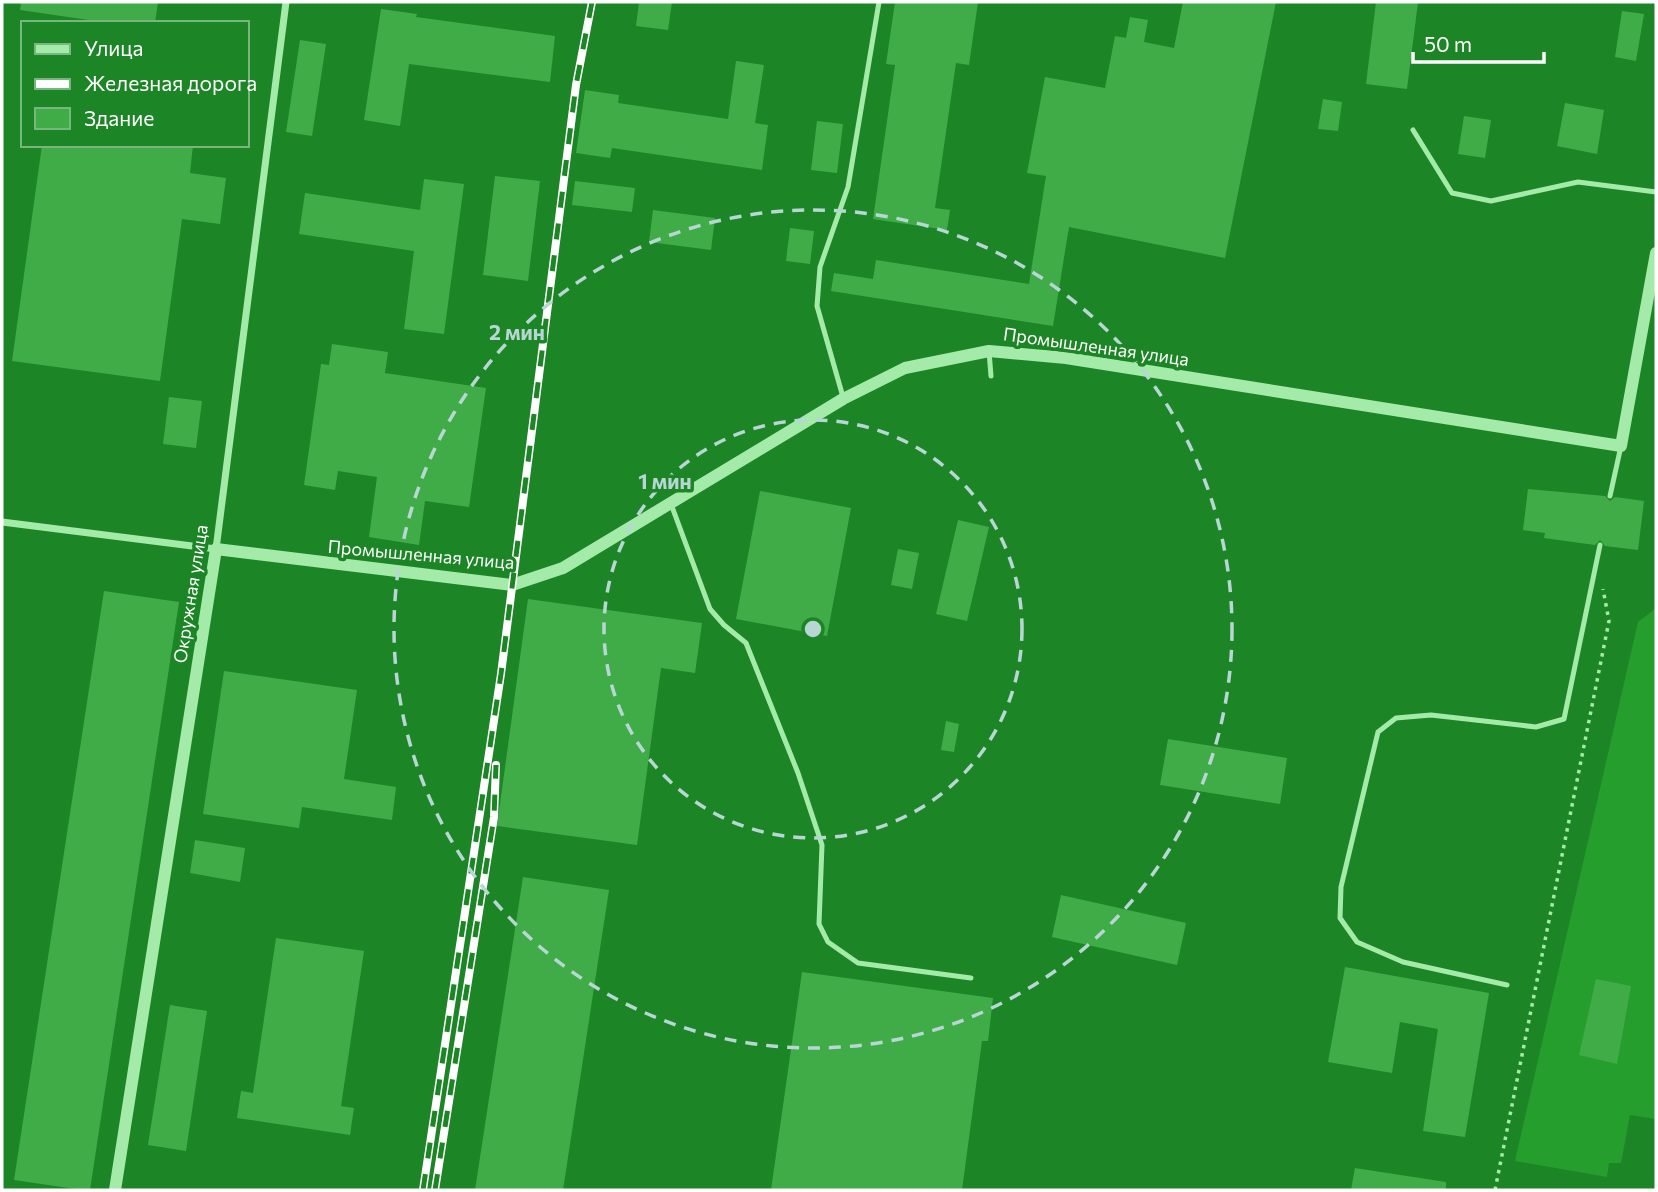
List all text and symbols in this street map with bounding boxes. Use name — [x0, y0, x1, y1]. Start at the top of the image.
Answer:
legend — [21, 21, 248, 147]
scale bar — [1413, 21, 1544, 65]
text: 50 m — [1424, 31, 1472, 56]
text: Улица — [84, 35, 143, 60]
text: Железная дорога — [84, 70, 257, 95]
text: Здание — [84, 105, 154, 130]
text: 2 мин — [489, 319, 545, 344]
street label: Промышленная улица — [1002, 322, 1190, 370]
text: 1 мин — [638, 468, 692, 493]
street label: Окружная улица — [168, 523, 212, 665]
street label: Промышленная улица — [327, 535, 515, 573]
centre of rings — [801, 617, 825, 641]

